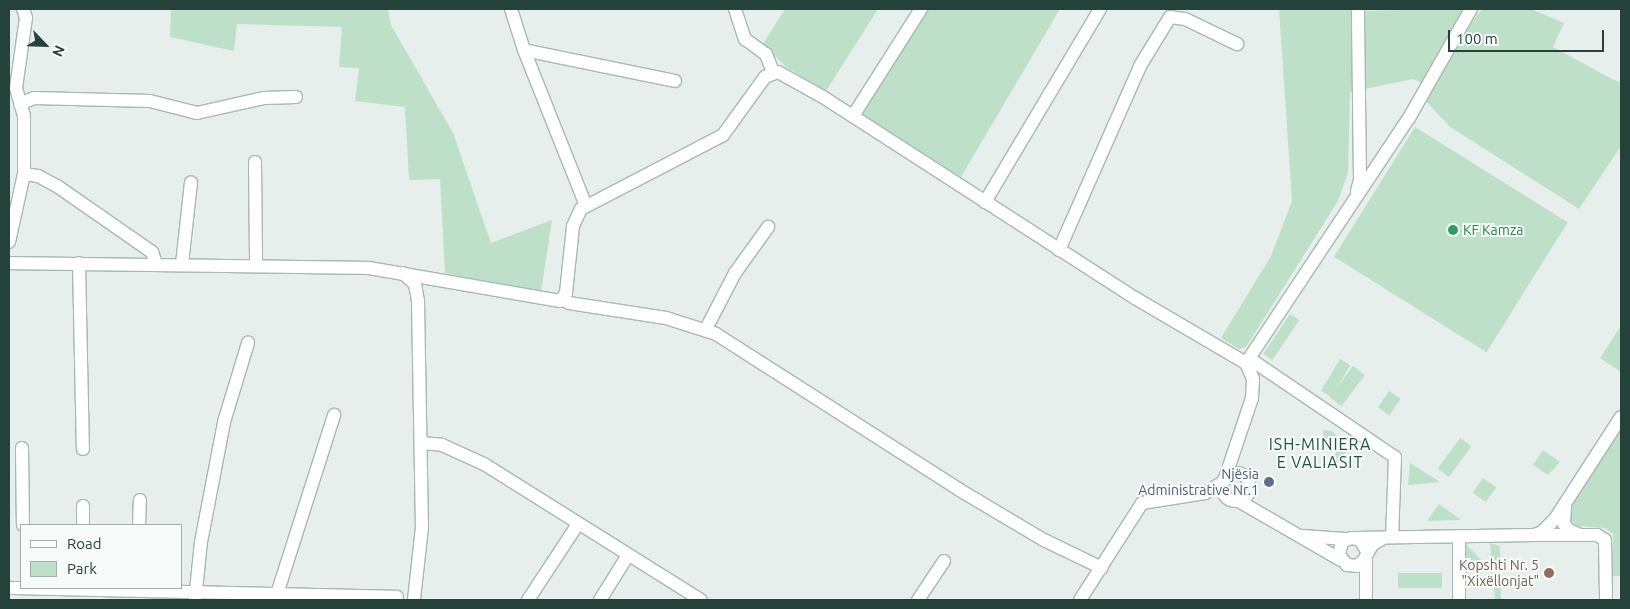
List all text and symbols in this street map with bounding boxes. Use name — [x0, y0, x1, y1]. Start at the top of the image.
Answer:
north arrow — [20, 20, 70, 70]
scale bar — [1450, 20, 1606, 52]
text: 100 m — [1456, 30, 1498, 47]
text: N — [49, 43, 68, 59]
place label: KF Kamza — [1463, 222, 1523, 238]
marker: KF Kamza — [1447, 224, 1459, 236]
district label: ISH-MINIERA E VALIASIT — [1267, 434, 1373, 472]
place label: Njësia Administrative Nr.1 — [1138, 466, 1259, 498]
marker: Njësia Administrative Nr.1 — [1263, 476, 1275, 488]
legend — [20, 524, 182, 589]
text: Road — [67, 535, 102, 552]
place label: Kopshti Nr. 5 "Xixëllonjat" — [1459, 557, 1539, 590]
text: Park — [67, 560, 97, 577]
marker: Kopshti Nr. 5 "Xixëllonjat" — [1543, 567, 1555, 579]

